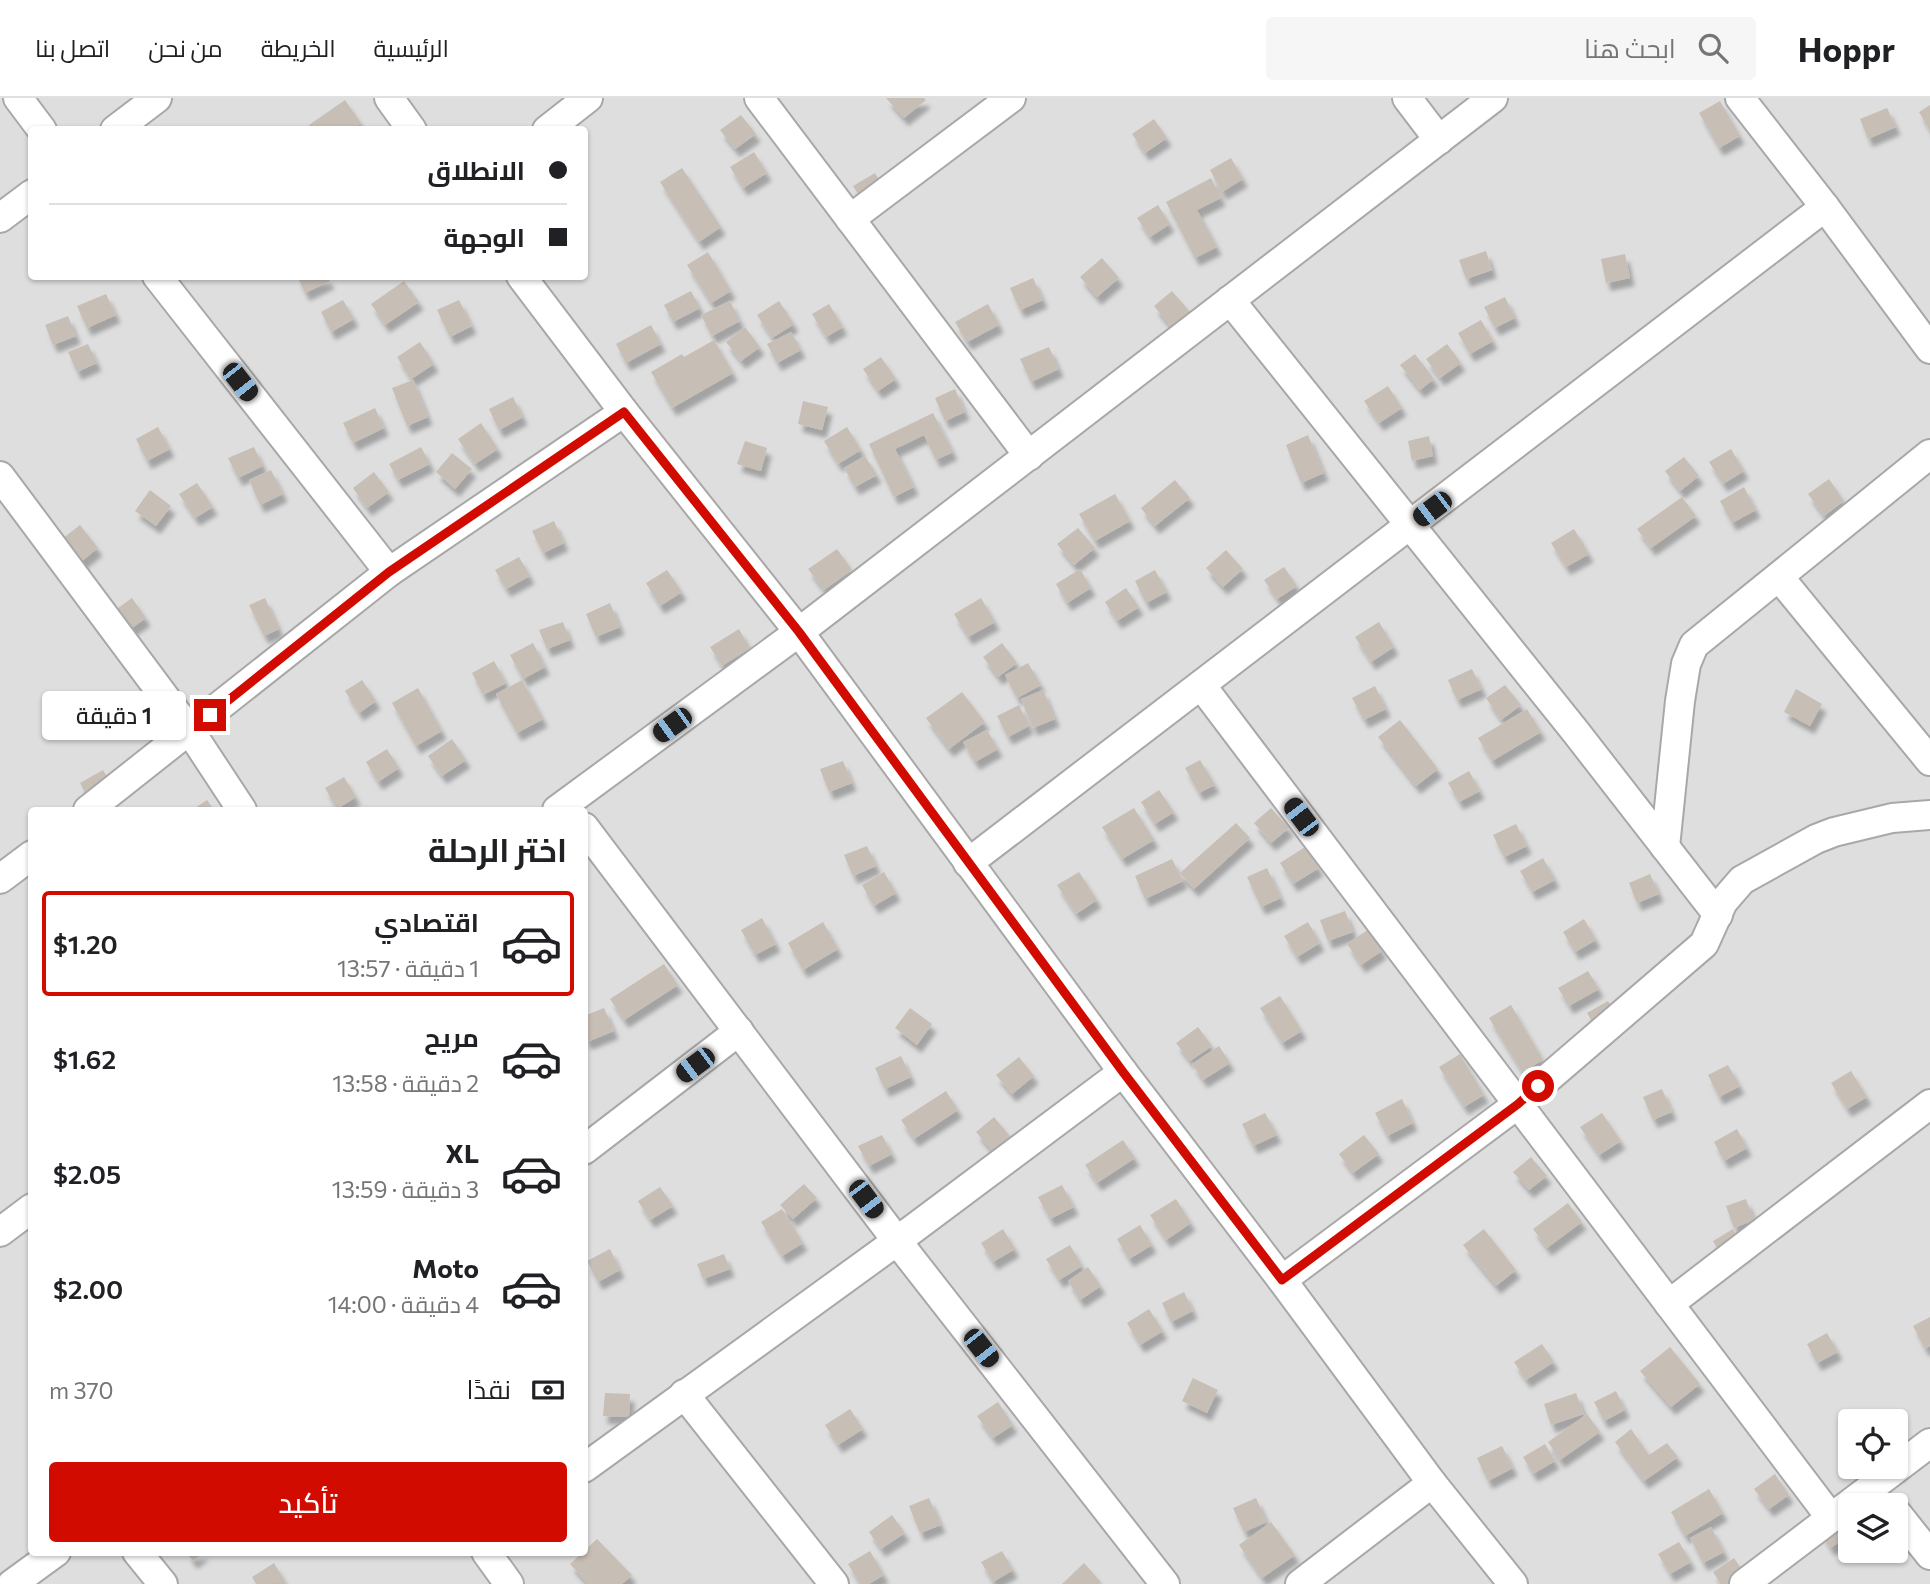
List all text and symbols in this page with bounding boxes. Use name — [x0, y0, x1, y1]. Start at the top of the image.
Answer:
search box — [1266, 17, 1756, 80]
text: Hoppr — [1798, 28, 1895, 69]
icon: search — [1694, 29, 1732, 67]
text: ابحث هنا — [1584, 32, 1676, 63]
text: اتصل بنا — [35, 33, 110, 62]
text: من نحن — [148, 33, 223, 62]
text: الخريطة — [261, 33, 336, 62]
text: الرئيسية — [374, 33, 449, 62]
text: الانطلاق — [427, 154, 525, 185]
text: الوجهة — [444, 221, 525, 252]
car — [219, 359, 262, 405]
car — [1409, 488, 1456, 530]
callout: 1 دقيقة — [42, 690, 186, 740]
route end — [194, 699, 226, 731]
text: 1 دقيقة — [76, 701, 152, 729]
car — [649, 704, 696, 746]
car — [1280, 794, 1323, 840]
text: اختر الرحلة — [428, 829, 567, 869]
text: اقتصادي — [374, 906, 479, 937]
icon: car — [500, 912, 563, 975]
text: $1.20 — [53, 928, 118, 959]
text: 1 دقيقة · 13:57 — [337, 954, 479, 982]
text: مريح — [424, 1021, 479, 1052]
icon: car — [500, 1027, 563, 1090]
text: $1.62 — [53, 1043, 116, 1074]
car — [672, 1044, 719, 1086]
text: 2 دقيقة · 13:58 — [332, 1069, 479, 1097]
route start — [1522, 1070, 1554, 1102]
text: XL — [445, 1137, 479, 1168]
icon: car — [500, 1142, 563, 1205]
text: $2.05 — [53, 1158, 121, 1189]
text: 3 دقيقة · 13:59 — [332, 1175, 479, 1203]
car — [845, 1176, 888, 1222]
text: Moto — [412, 1252, 479, 1283]
icon: car — [500, 1257, 563, 1320]
text: $2.00 — [53, 1273, 123, 1304]
text: 4 دقيقة · 14:00 — [328, 1290, 479, 1318]
car — [960, 1325, 1003, 1371]
icon: cash — [529, 1371, 567, 1409]
text: نقدًا — [467, 1373, 511, 1404]
text: 370 m — [49, 1376, 114, 1404]
map controls — [1838, 1409, 1908, 1563]
button: locate — [1838, 1409, 1908, 1479]
button: تأكيد — [49, 1462, 567, 1542]
button: layers — [1838, 1493, 1908, 1563]

